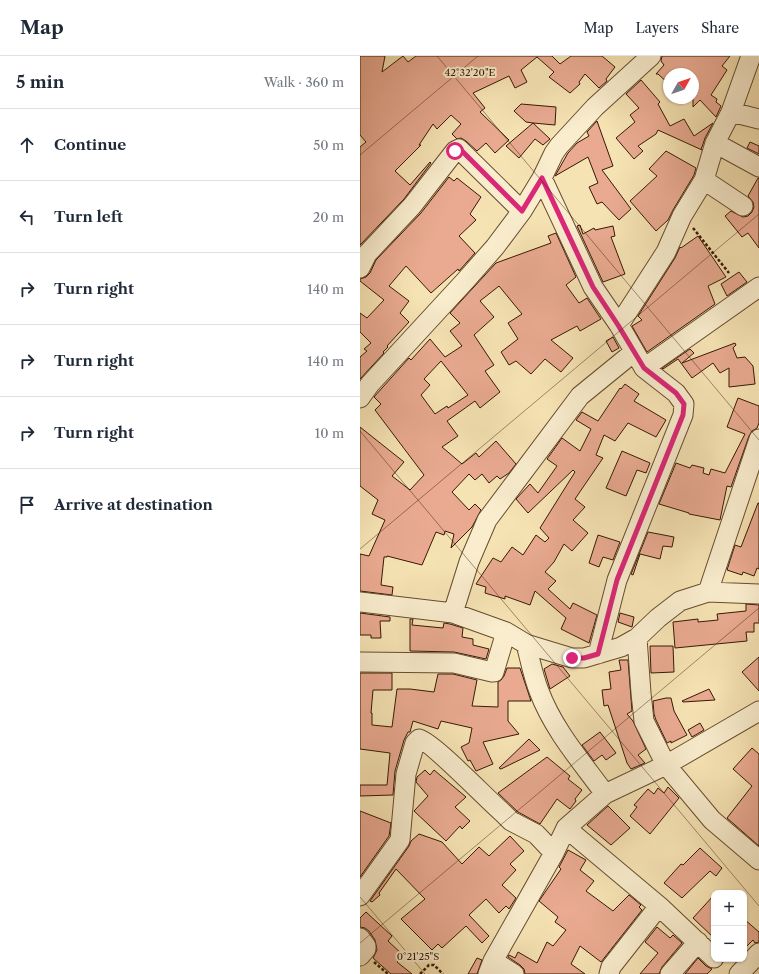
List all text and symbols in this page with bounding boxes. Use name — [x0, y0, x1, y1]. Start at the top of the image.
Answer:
text: Map — [20, 16, 64, 39]
text: Map — [583, 19, 613, 37]
text: Layers — [635, 19, 679, 37]
text: Share — [701, 19, 739, 37]
text: 42°32'20"E — [445, 66, 496, 79]
north arrow — [663, 68, 699, 104]
text: 5 min — [16, 72, 64, 92]
text: Walk · 360 m — [264, 74, 344, 90]
icon: ahead — [16, 134, 38, 156]
text: Continue — [54, 135, 126, 154]
text: 50 m — [313, 137, 344, 153]
route start — [446, 142, 464, 160]
icon: left — [16, 206, 38, 228]
text: Turn left — [54, 207, 123, 226]
text: 20 m — [313, 209, 344, 225]
icon: right — [16, 278, 38, 300]
text: Turn right — [54, 279, 134, 298]
text: 140 m — [307, 281, 344, 297]
icon: right — [16, 350, 38, 372]
text: Turn right — [54, 351, 134, 370]
text: 140 m — [307, 353, 344, 369]
icon: right — [16, 422, 38, 444]
text: Turn right — [54, 423, 134, 442]
text: 10 m — [315, 425, 344, 441]
icon: arrive — [16, 494, 38, 516]
text: Arrive at destination — [54, 495, 213, 514]
route end — [563, 649, 581, 667]
map controls — [711, 890, 747, 962]
button: + — [711, 890, 747, 926]
button: − — [711, 926, 747, 962]
text: 0°21'25"S — [397, 950, 439, 963]

